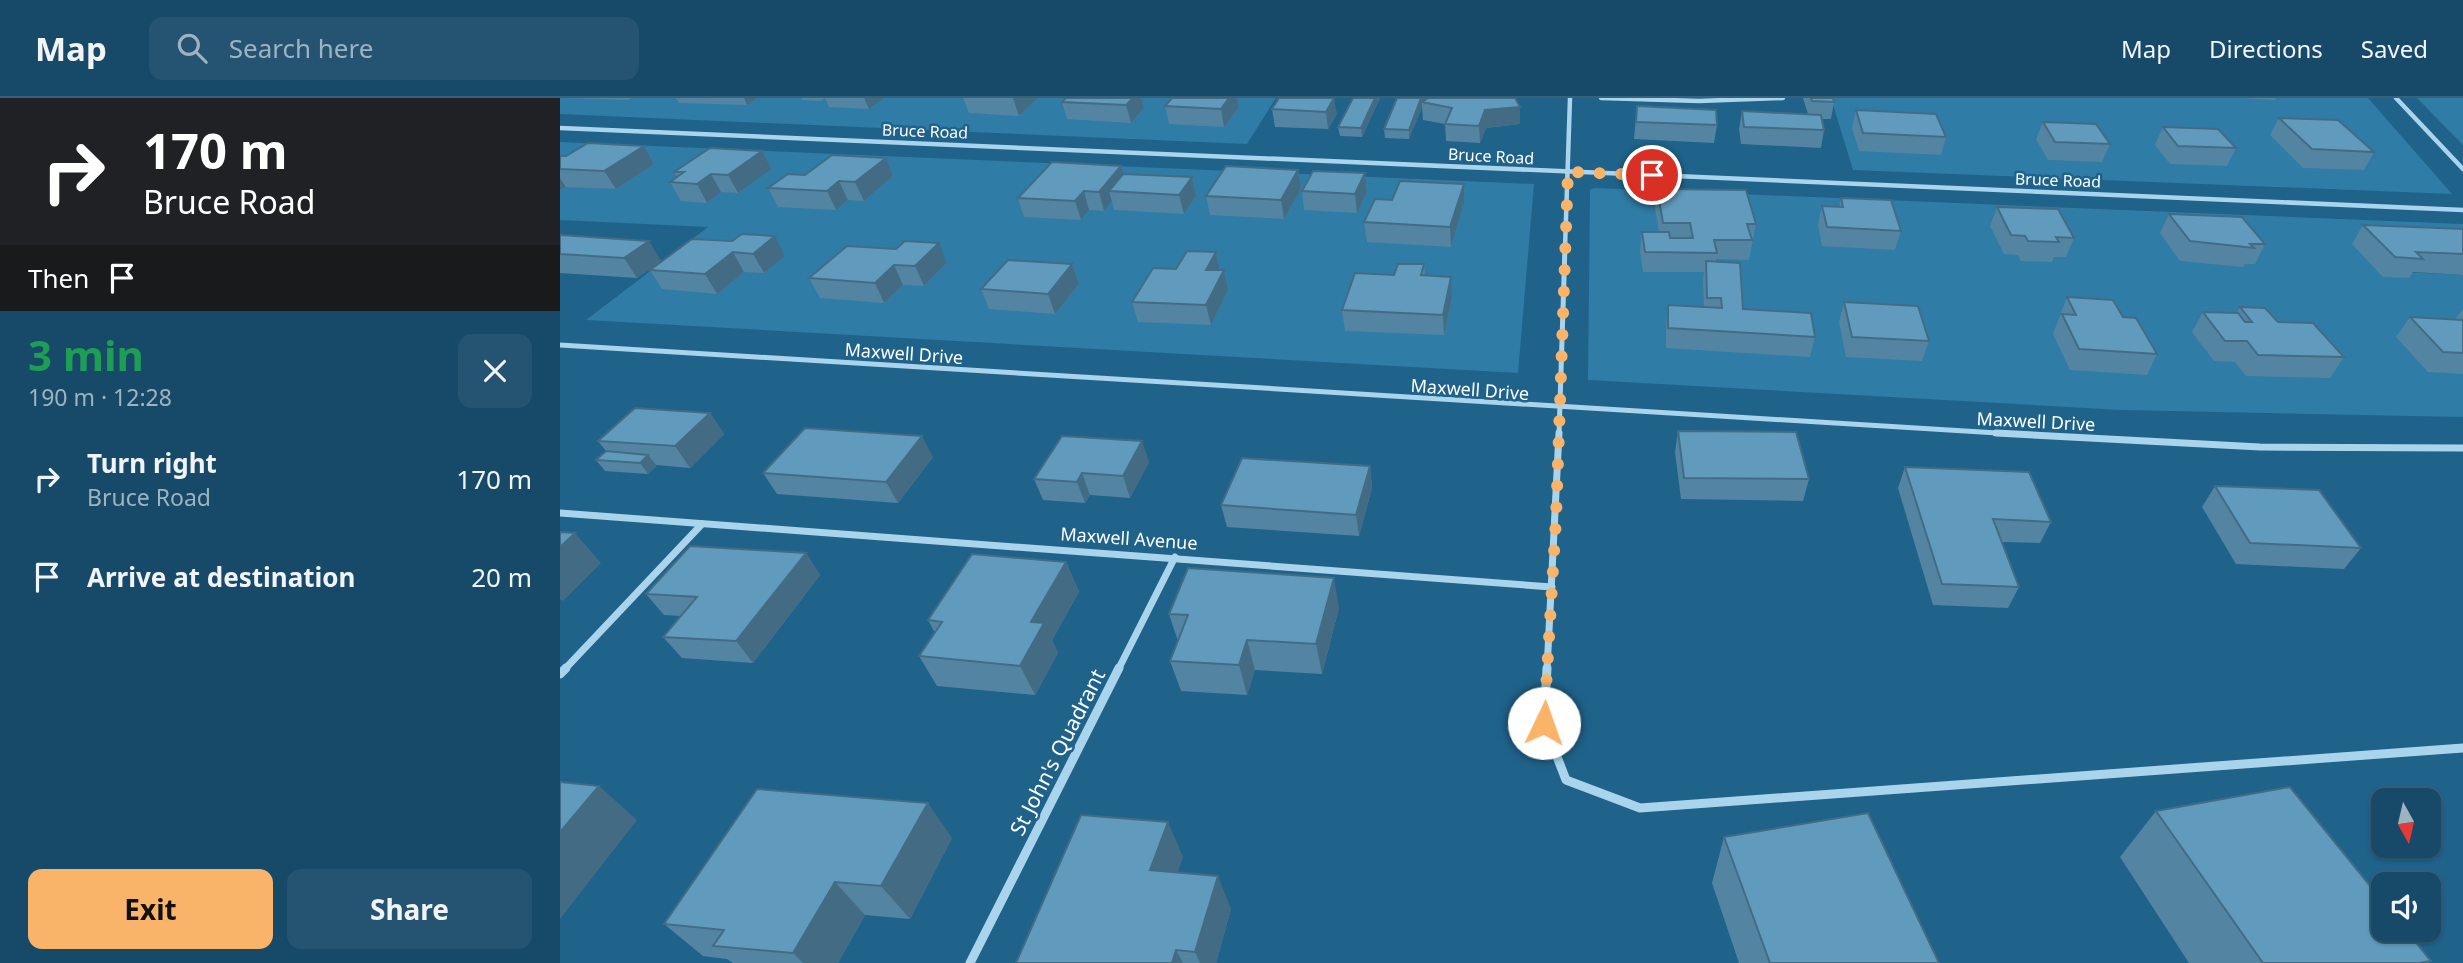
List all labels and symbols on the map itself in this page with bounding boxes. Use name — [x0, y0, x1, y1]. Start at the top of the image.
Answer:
street label: Bruce Road — [882, 119, 968, 143]
street label: Bruce Road — [1447, 143, 1535, 169]
pin — [1622, 145, 1682, 205]
street label: Bruce Road — [2015, 168, 2101, 192]
street label: Maxwell Drive — [844, 337, 964, 369]
street label: Maxwell Drive — [1410, 373, 1530, 405]
street label: Maxwell Drive — [1976, 406, 2096, 436]
street label: Maxwell Avenue — [1060, 521, 1198, 555]
street label: St John's Quadrant — [1003, 664, 1111, 840]
position arrow — [1507, 686, 1581, 760]
north arrow — [2371, 788, 2441, 858]

